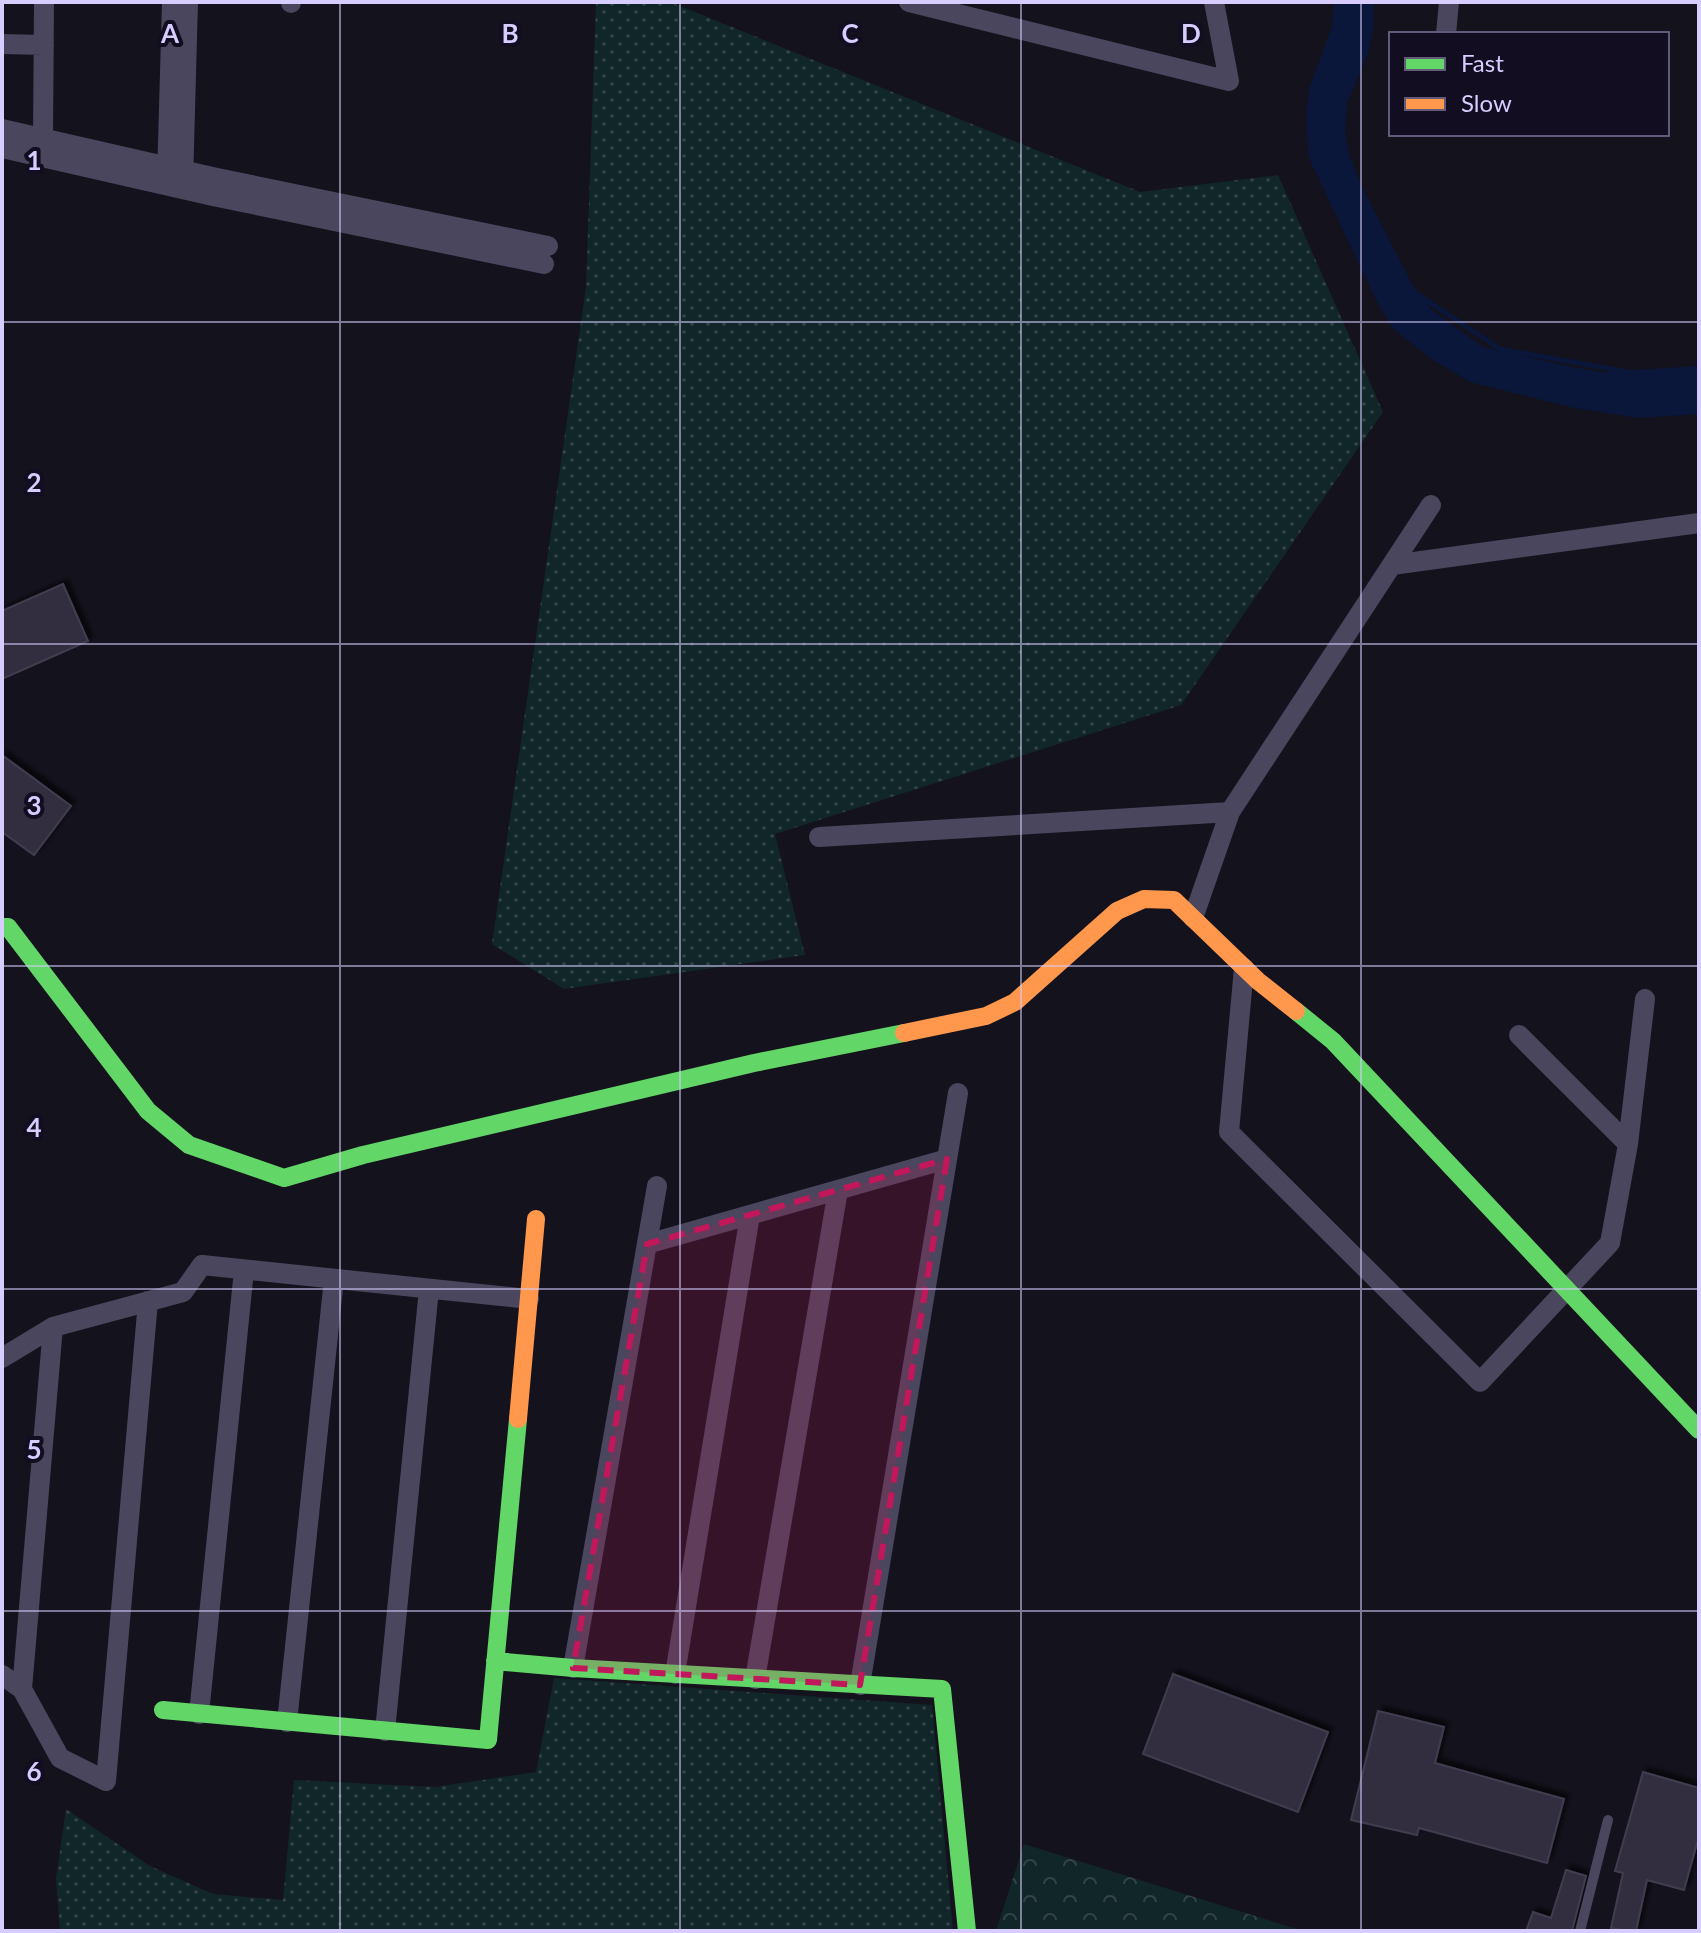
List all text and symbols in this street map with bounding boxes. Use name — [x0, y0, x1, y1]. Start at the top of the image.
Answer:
text: A — [160, 17, 180, 49]
text: B — [501, 17, 519, 49]
text: C — [841, 17, 859, 49]
text: D — [1181, 17, 1201, 49]
legend — [1389, 32, 1669, 136]
text: Fast — [1461, 48, 1504, 77]
text: Slow — [1461, 88, 1512, 117]
text: 1 — [26, 144, 42, 176]
text: 2 — [26, 466, 42, 498]
text: 3 — [26, 789, 42, 821]
text: 4 — [26, 1111, 42, 1143]
text: 5 — [26, 1433, 42, 1465]
text: 6 — [26, 1755, 42, 1787]

